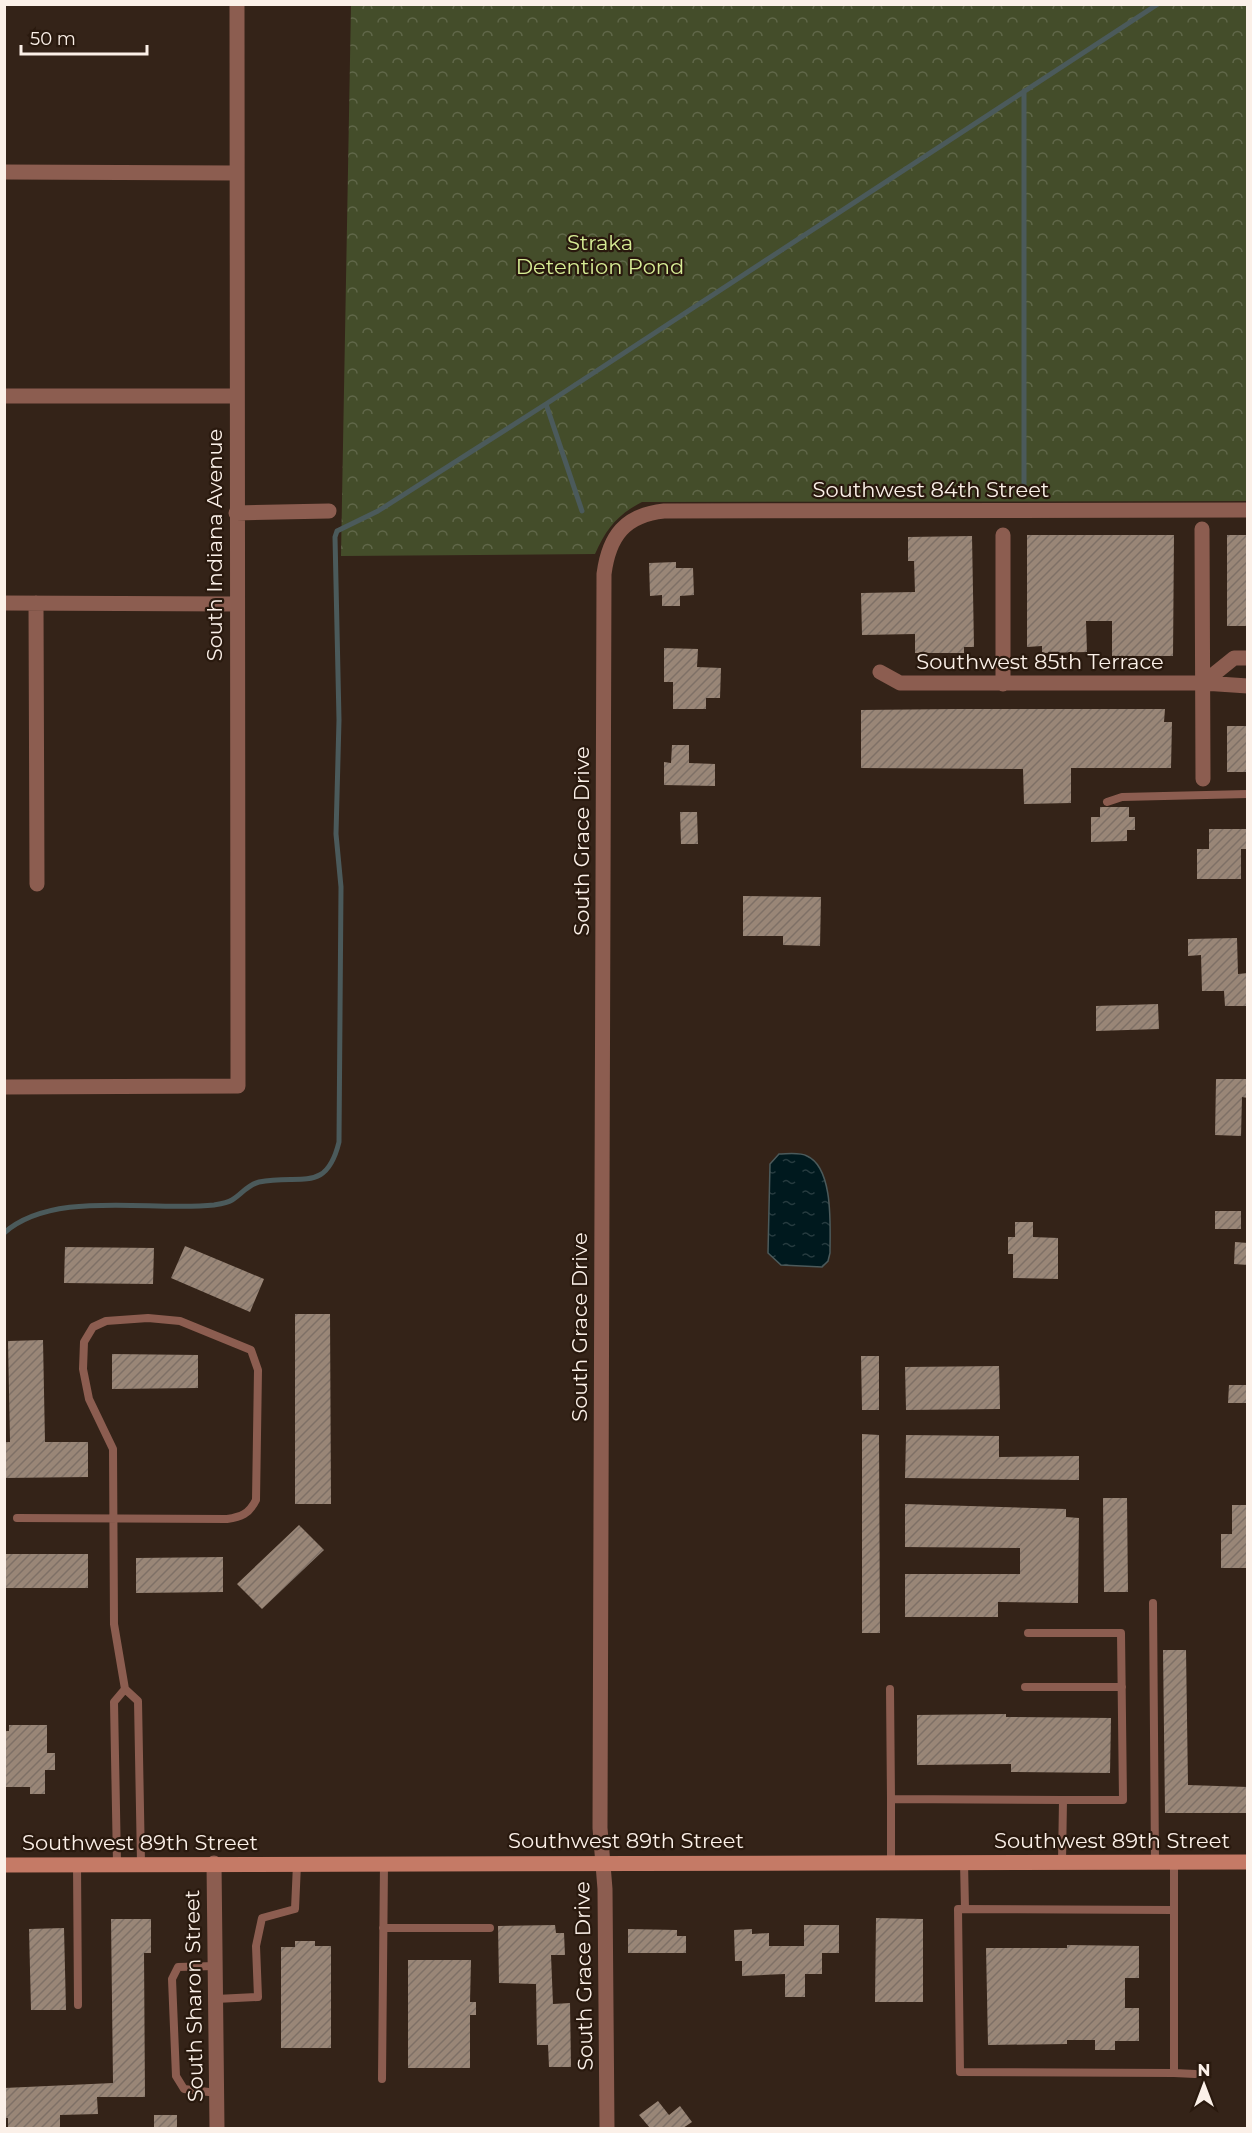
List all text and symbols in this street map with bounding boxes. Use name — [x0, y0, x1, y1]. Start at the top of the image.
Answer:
scale bar — [21, 18, 147, 56]
text: 50 m — [30, 28, 76, 50]
park label: Straka Detention Pond — [516, 230, 684, 279]
street label: South Indiana Avenue — [202, 429, 227, 661]
street label: Southwest 84th Street — [813, 477, 1049, 502]
street label: Southwest 85th Terrace — [916, 649, 1164, 674]
street label: South Grace Drive — [569, 746, 594, 936]
street label: South Grace Drive — [567, 1232, 592, 1422]
street label: Southwest 89th Street — [508, 1828, 744, 1853]
street label: Southwest 89th Street — [994, 1828, 1230, 1853]
street label: Southwest 89th Street — [22, 1830, 258, 1855]
street label: South Grace Drive — [569, 1881, 598, 2071]
street label: South Sharon Street — [179, 1890, 208, 2102]
north arrow — [1174, 2055, 1234, 2115]
text: N — [1198, 2061, 1210, 2080]

